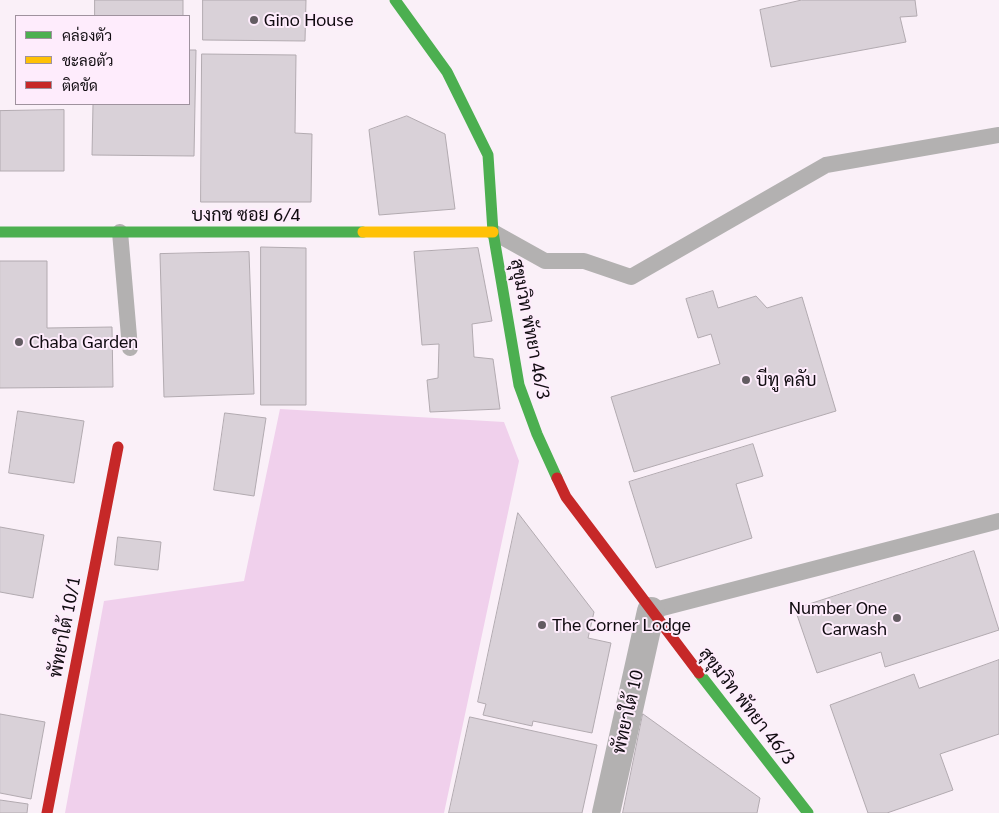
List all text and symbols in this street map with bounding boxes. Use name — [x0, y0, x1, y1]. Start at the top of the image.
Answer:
place label: Gino House — [264, 9, 353, 31]
marker: Gino House — [248, 14, 260, 26]
legend — [15, 15, 190, 105]
text: คล่องตัว — [62, 25, 112, 44]
text: ชะลอตัว — [62, 50, 113, 69]
text: ติดขัด — [62, 75, 98, 94]
street label: บงกช ซอย 6/4 — [191, 204, 301, 226]
street label: สุขุมวิท พัทยา 46/3 — [506, 257, 554, 401]
place label: Chaba Garden — [29, 331, 138, 353]
marker: Chaba Garden — [13, 336, 25, 348]
place label: บีทู คลับ — [756, 369, 817, 391]
marker: บีทู คลับ — [740, 374, 752, 386]
street label: พัทยาใต้ 10/1 — [45, 574, 85, 680]
place label: Number One Carwash — [789, 597, 887, 640]
marker: Number One Carwash — [891, 612, 903, 624]
place label: The Corner Lodge — [552, 614, 691, 636]
marker: The Corner Lodge — [536, 619, 548, 631]
street label: สุขุมวิท พัทยา 46/3 — [694, 643, 800, 769]
street label: พัทยาใต้ 10 — [608, 668, 648, 756]

